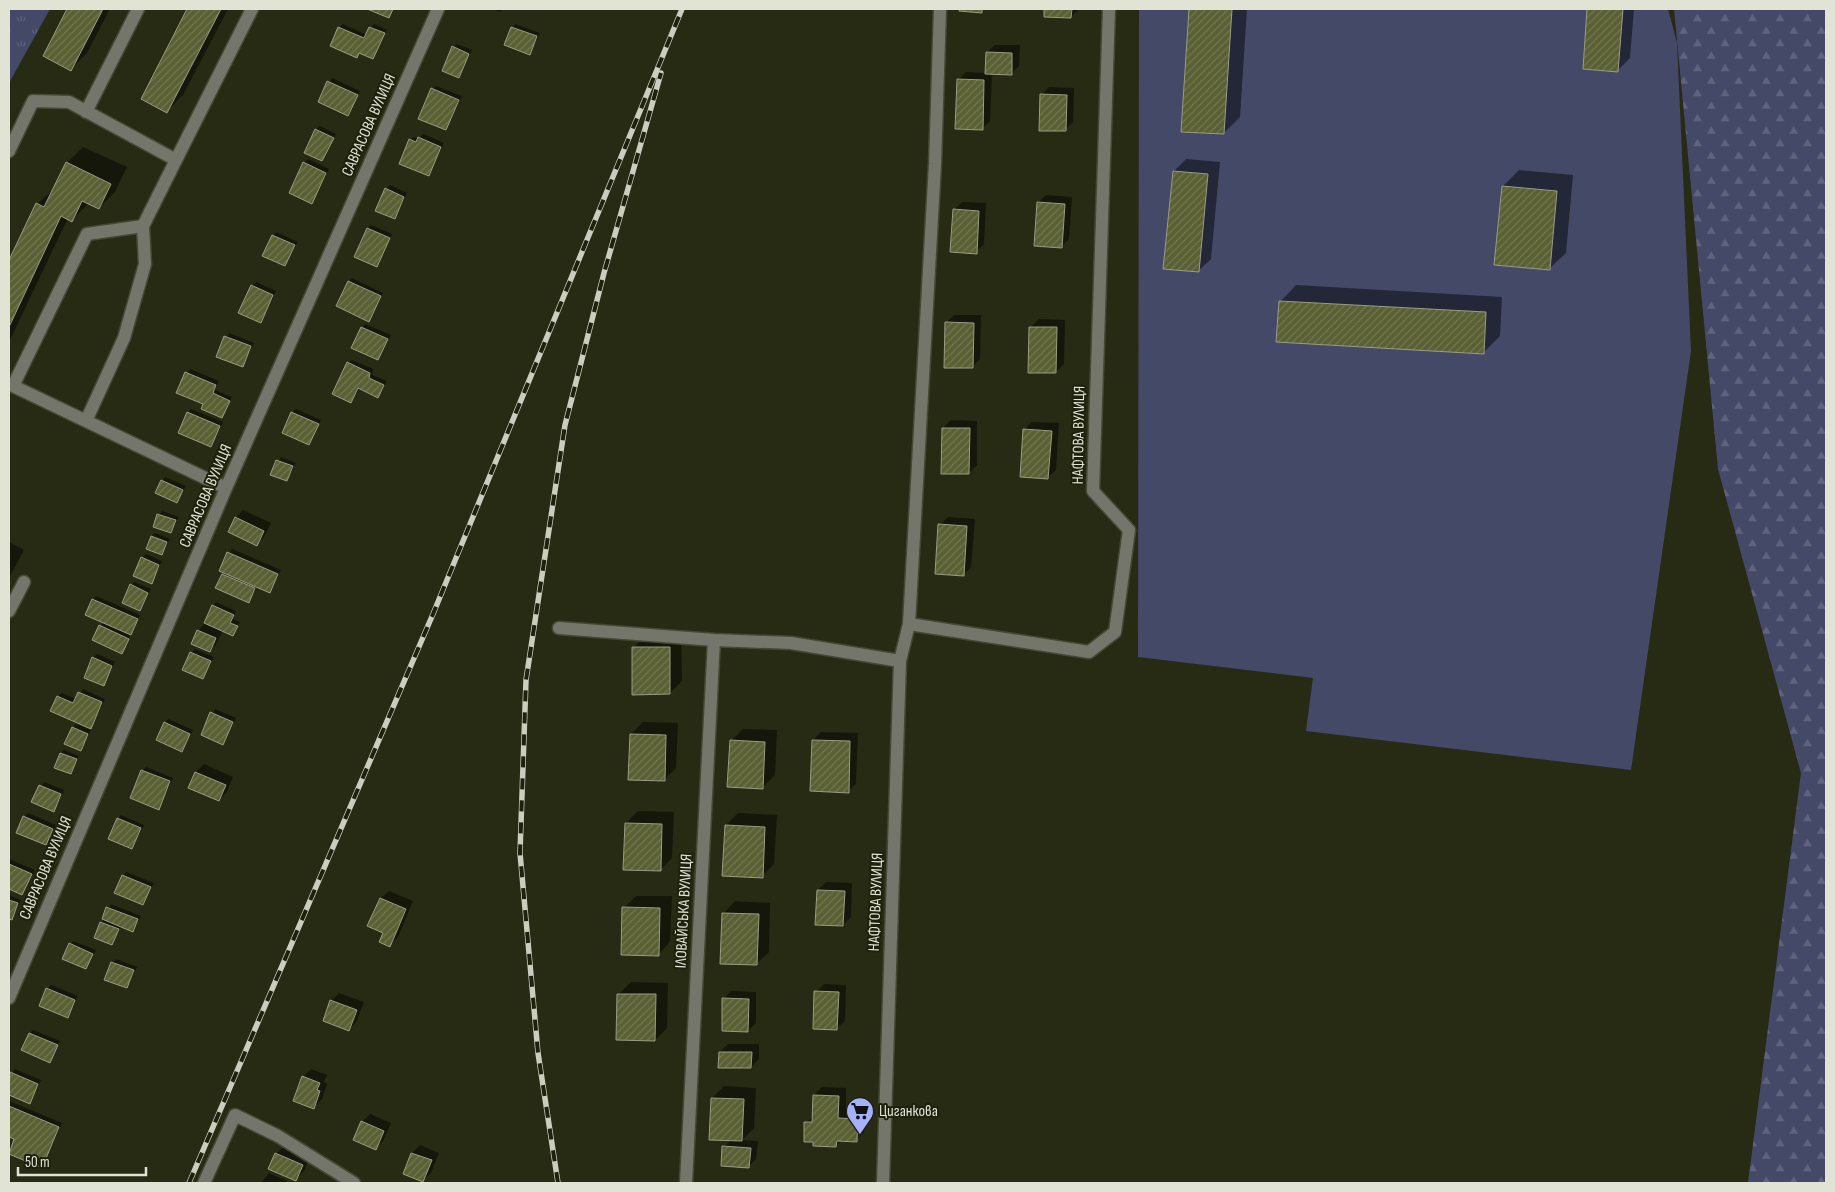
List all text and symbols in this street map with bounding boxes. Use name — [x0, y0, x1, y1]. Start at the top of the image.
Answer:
street label: САВРАСОВА ВУЛИЦЯ — [338, 71, 400, 179]
street label: НАФТОВА ВУЛИЦЯ — [1069, 386, 1089, 484]
street label: САВРАСОВА ВУЛИЦЯ — [176, 442, 236, 550]
street label: САВРАСОВА ВУЛИЦЯ — [16, 814, 76, 922]
street label: НАФТОВА ВУЛИЦЯ — [865, 852, 887, 952]
street label: ІЛОВАЙСЬКА ВУЛИЦЯ — [672, 853, 696, 969]
supermarket icon: Циганкова — [845, 1096, 875, 1135]
place label: Циганкова — [879, 1102, 938, 1121]
scale bar — [18, 1144, 145, 1176]
text: 50 m — [25, 1153, 50, 1172]

